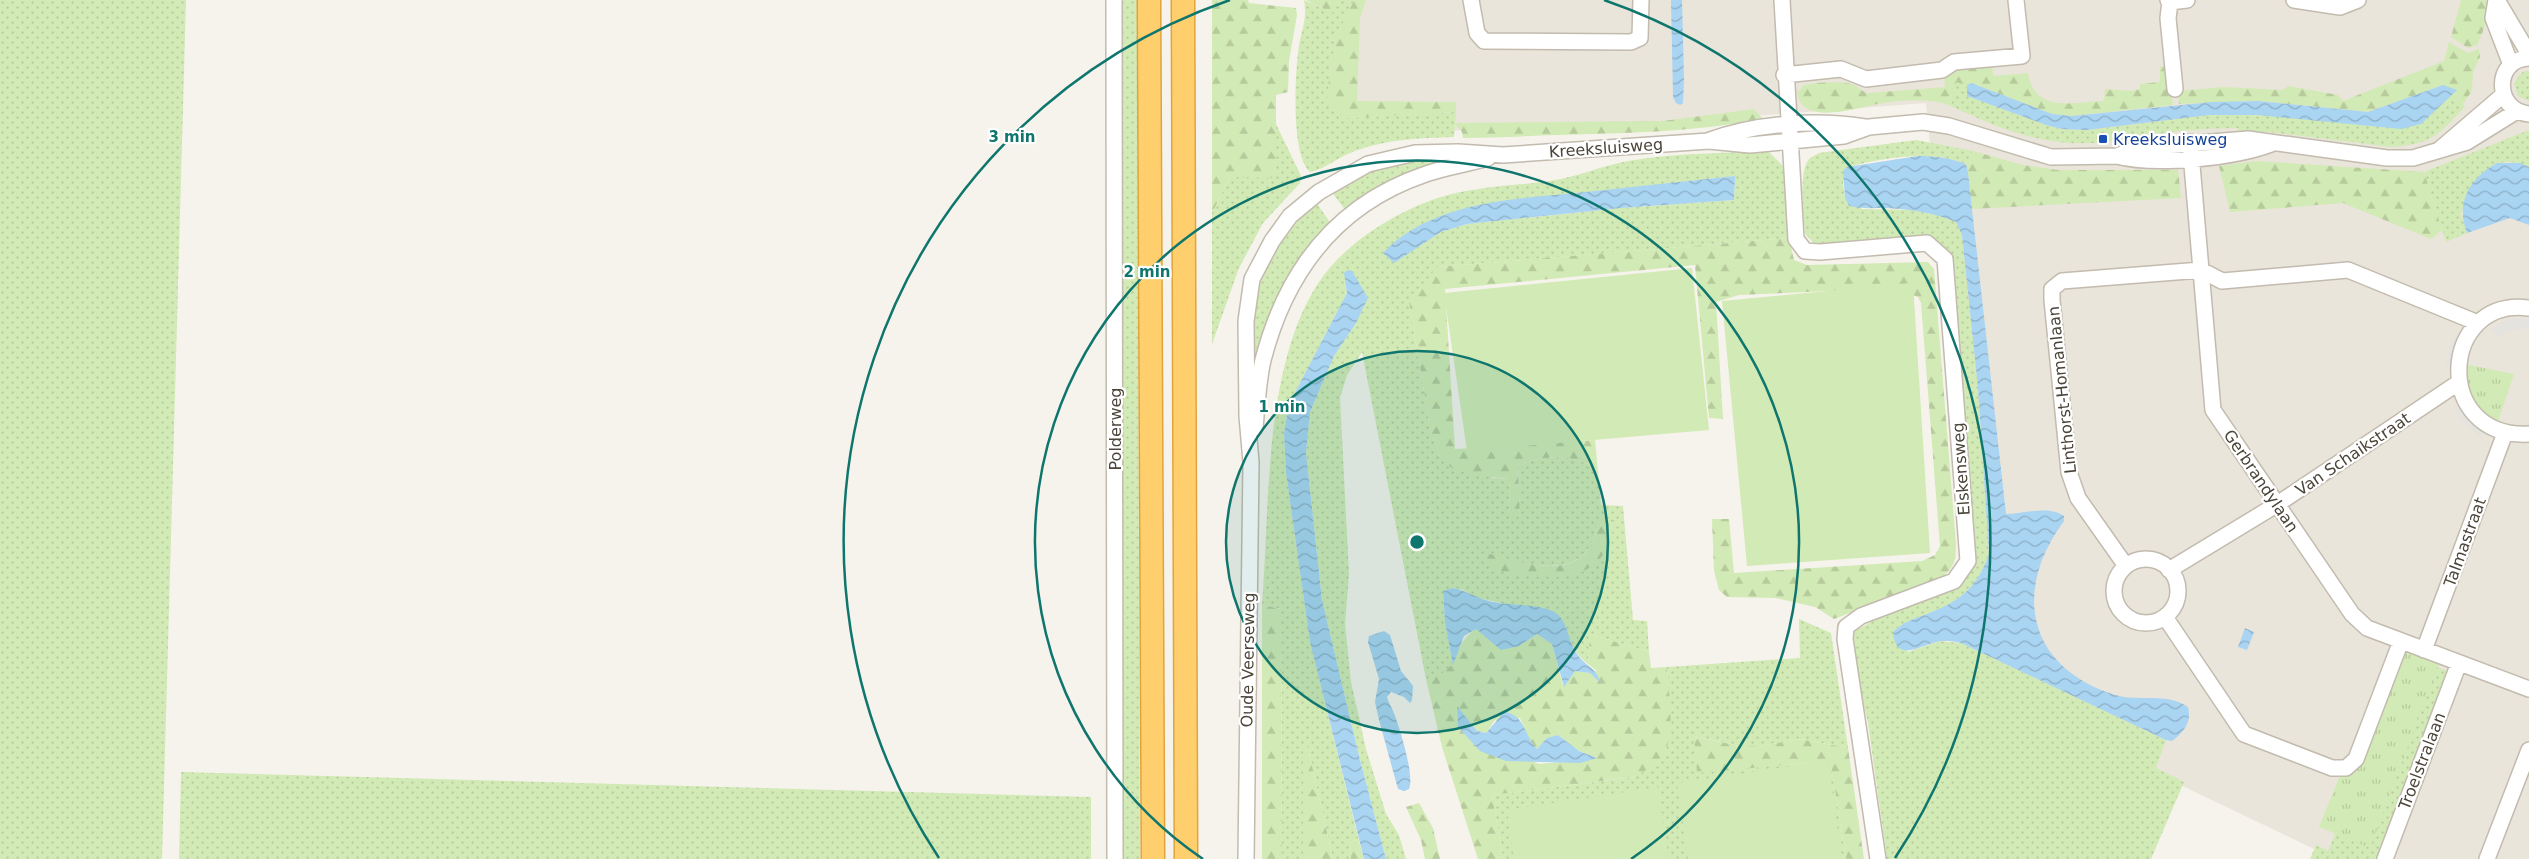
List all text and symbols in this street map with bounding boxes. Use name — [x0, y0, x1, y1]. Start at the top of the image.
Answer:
text: 3 min — [988, 128, 1036, 146]
place label: Kreeksluisweg — [2113, 130, 2227, 149]
marker: Kreeksluisweg — [2097, 133, 2109, 145]
street label: Kreeksluisweg — [1548, 135, 1664, 161]
text: 2 min — [1123, 263, 1171, 281]
street label: Linthorst-Homanlaan — [2044, 305, 2080, 475]
street label: Polderweg — [1106, 388, 1125, 470]
text: 1 min — [1258, 398, 1306, 416]
street label: Van Schaikstraat — [2292, 409, 2414, 499]
street label: Elskensweg — [1948, 422, 1974, 516]
street label: Gerbrandylaan — [2220, 426, 2302, 536]
street label: Talmastraat — [2440, 495, 2490, 590]
centre of rings — [1408, 533, 1426, 551]
street label: Oude Veerseweg — [1237, 592, 1259, 728]
street label: Troelstralaan — [2394, 710, 2449, 813]

